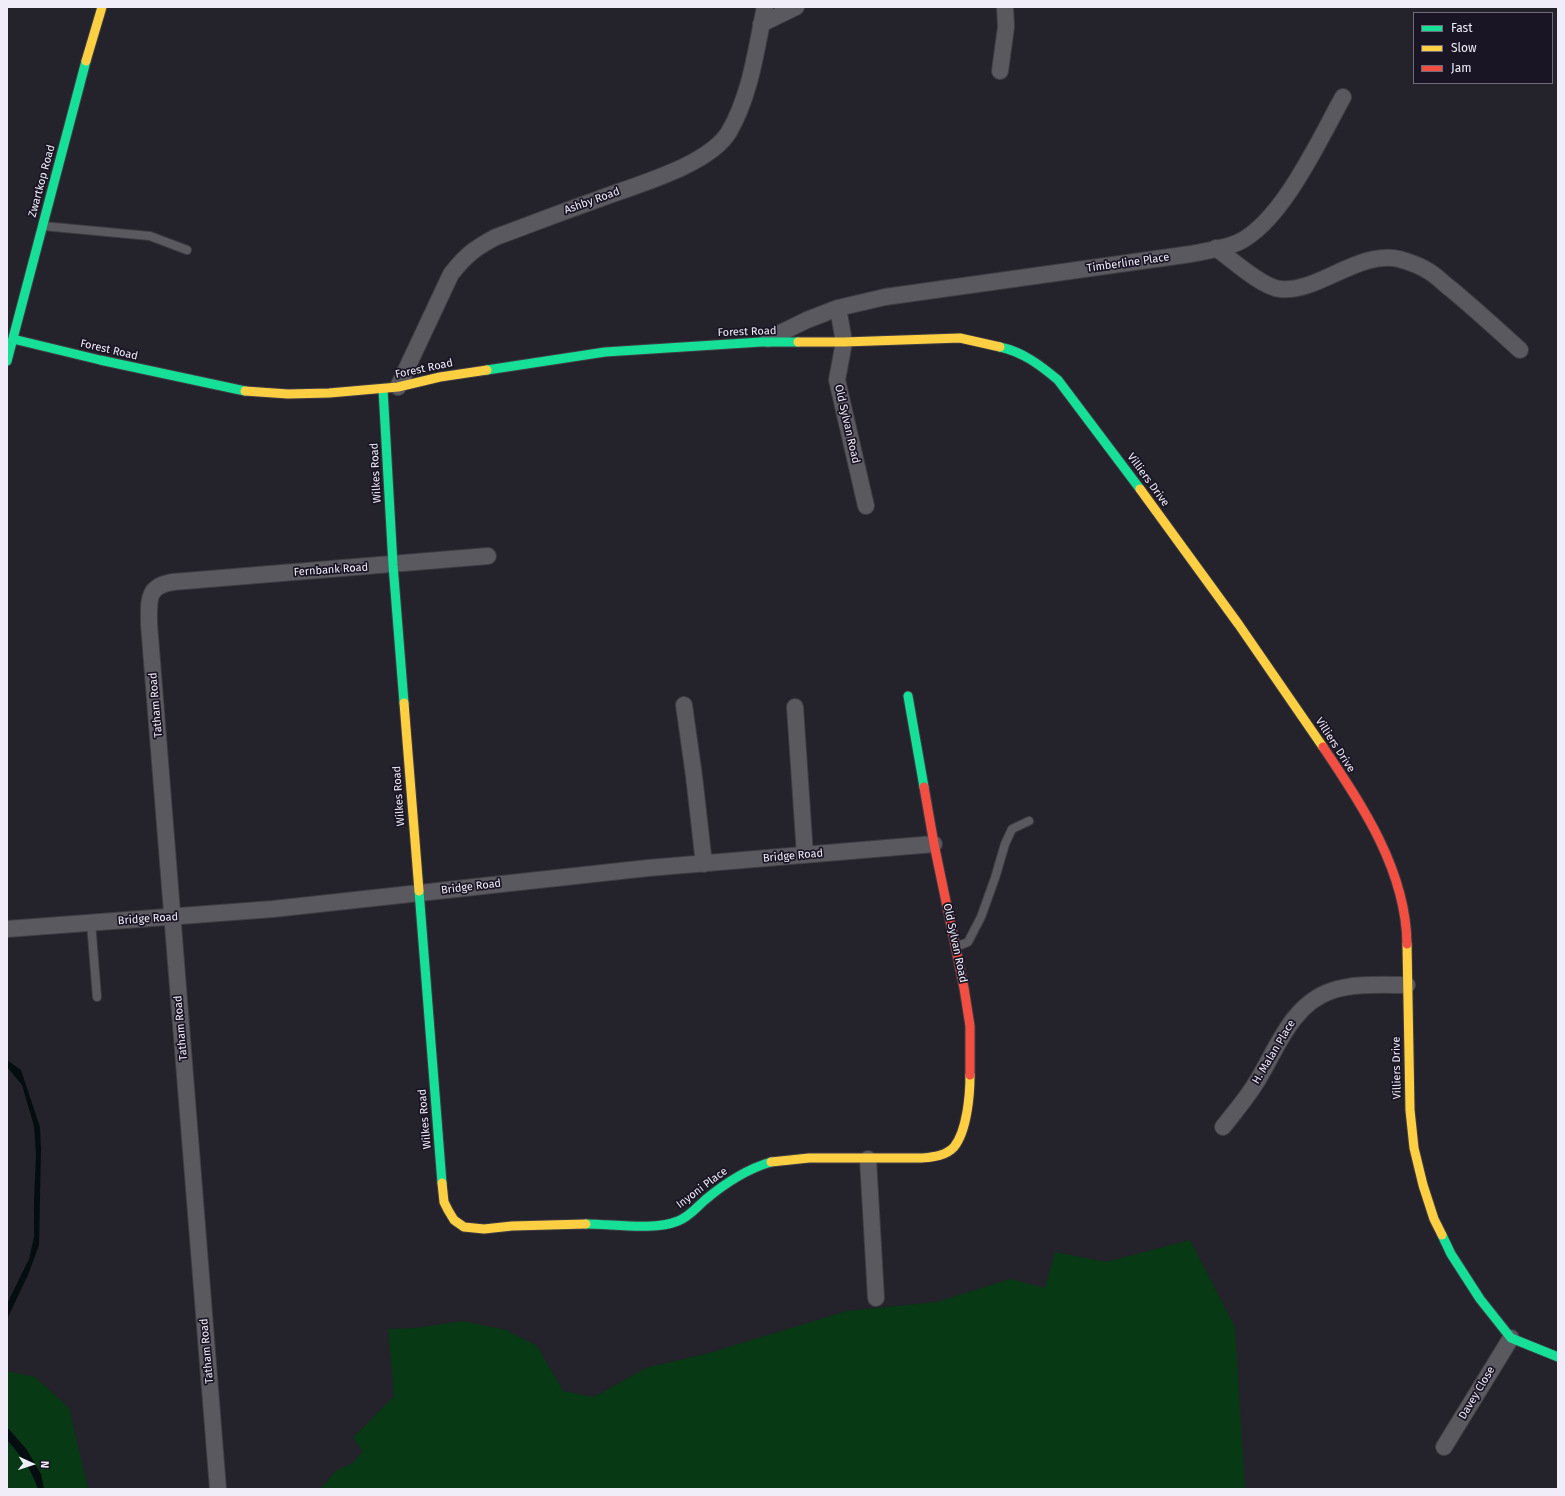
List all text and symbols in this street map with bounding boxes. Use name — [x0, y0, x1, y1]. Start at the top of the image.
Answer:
legend — [1413, 12, 1553, 84]
text: Fast — [1451, 21, 1473, 35]
text: Slow — [1451, 41, 1477, 55]
text: Jam — [1451, 61, 1471, 75]
street label: Zwartkop Road — [26, 143, 58, 219]
street label: Ashby Road — [562, 185, 622, 217]
street label: Timberline Place — [1086, 251, 1170, 275]
street label: Forest Road — [717, 324, 777, 340]
street label: Forest Road — [79, 337, 139, 363]
street label: Forest Road — [394, 356, 454, 382]
street label: Old Sylvan Road — [832, 383, 862, 465]
street label: Wilkes Road — [368, 443, 384, 503]
street label: Villiers Drive — [1124, 451, 1172, 509]
street label: Fernbank Road — [293, 561, 369, 579]
street label: Tatham Road — [147, 672, 165, 738]
street label: Villiers Drive — [1312, 715, 1358, 775]
street label: Wilkes Road — [390, 765, 408, 827]
street label: Bridge Road — [762, 847, 824, 865]
street label: Bridge Road — [440, 877, 502, 897]
street label: Old Sylvan Road — [940, 902, 970, 984]
street label: Bridge Road — [117, 910, 179, 928]
street label: Tatham Road — [172, 995, 190, 1061]
street label: H. Malan Place — [1250, 1018, 1298, 1086]
street label: Villiers Drive — [1390, 1037, 1404, 1099]
street label: Wilkes Road — [416, 1088, 434, 1150]
street label: Inyoni Place — [674, 1165, 730, 1211]
street label: Tatham Road — [198, 1318, 216, 1384]
street label: Davey Close — [1456, 1364, 1498, 1422]
north arrow — [12, 1444, 52, 1484]
text: N — [38, 1461, 51, 1469]

